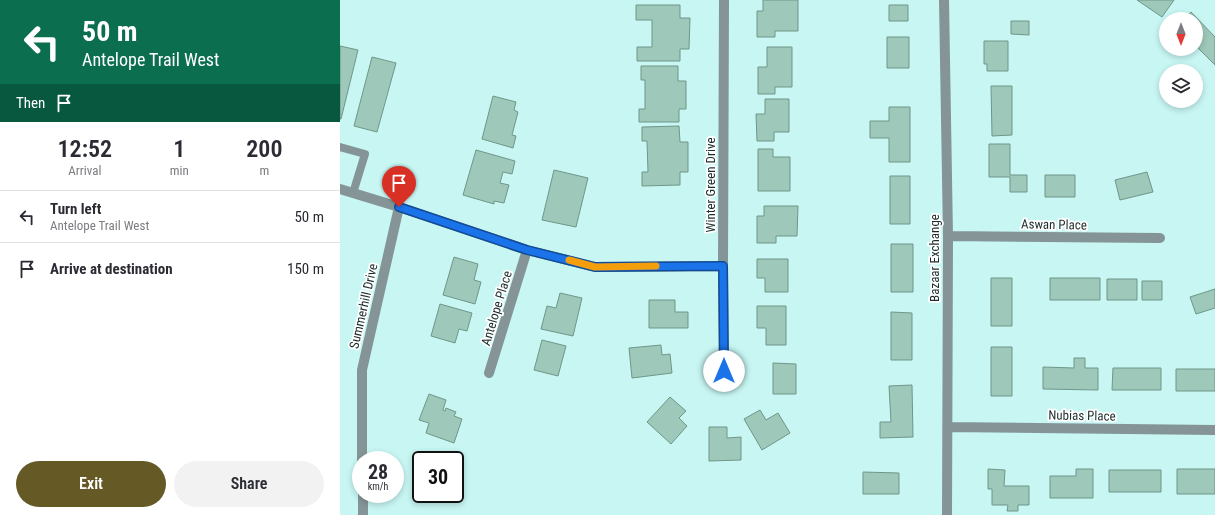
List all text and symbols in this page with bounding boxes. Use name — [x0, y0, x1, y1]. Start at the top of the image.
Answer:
north arrow — [1159, 12, 1203, 56]
map controls — [1159, 12, 1203, 108]
text: 50 m — [82, 15, 138, 48]
icon: left — [16, 16, 68, 68]
text: Antelope Trail West — [82, 49, 219, 70]
button: layers — [1159, 64, 1203, 108]
icon: arrive — [53, 92, 75, 114]
text: Then — [16, 94, 45, 112]
text: 12:52 — [58, 135, 112, 163]
text: 1 — [173, 135, 185, 163]
text: 200 — [246, 135, 282, 163]
street label: Winter Green Drive — [703, 138, 718, 233]
text: Arrival — [68, 163, 101, 178]
text: min — [170, 163, 189, 178]
text: m — [259, 163, 269, 178]
pin — [382, 166, 416, 207]
icon: arrive — [388, 172, 410, 194]
text: Turn left — [50, 200, 101, 218]
icon: left — [16, 206, 38, 228]
text: 50 m — [294, 208, 324, 226]
street label: Bazaar Exchange — [927, 214, 942, 302]
street label: Aswan Place — [1021, 216, 1087, 233]
text: Antelope Trail West — [50, 218, 149, 233]
icon: arrive — [16, 258, 38, 280]
text: Arrive at destination — [50, 260, 173, 278]
text: 150 m — [287, 260, 324, 278]
street label: Summerhill Drive — [346, 262, 381, 350]
street label: Antelope Place — [478, 269, 515, 347]
position arrow — [703, 350, 745, 392]
street label: Nubias Place — [1048, 407, 1116, 424]
speed limit sign: 30 — [412, 451, 464, 503]
text: 28 — [368, 460, 388, 484]
button: Exit — [16, 461, 166, 507]
button: Share — [174, 461, 324, 507]
text: km/h — [368, 481, 388, 492]

